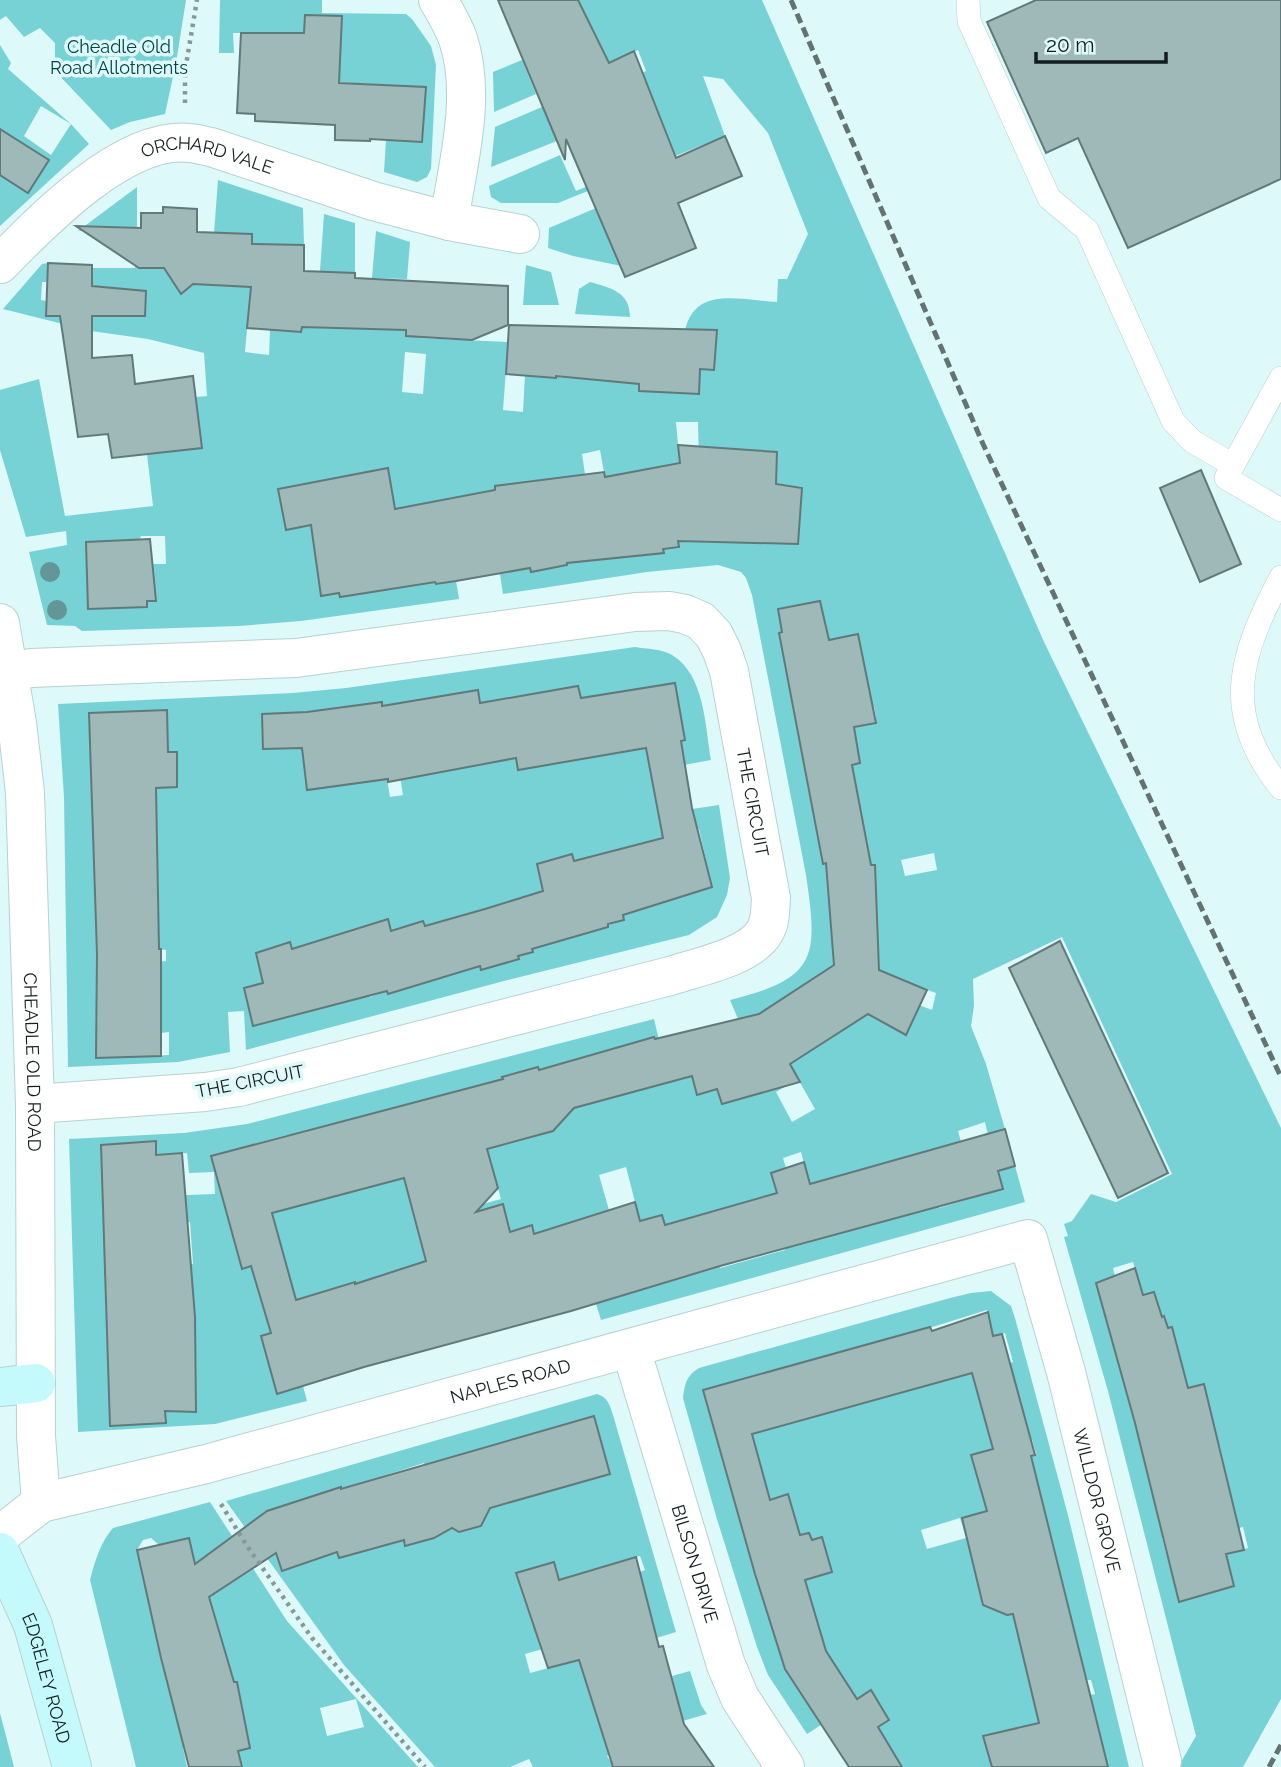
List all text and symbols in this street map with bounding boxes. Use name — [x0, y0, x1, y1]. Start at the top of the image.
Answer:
scale bar — [1036, 21, 1166, 65]
text: 20 m — [1046, 32, 1094, 57]
park label: Cheadle Old Road Allotments — [50, 36, 188, 78]
street label: ORCHARD VALE — [138, 132, 276, 178]
street label: THE CIRCUIT — [733, 746, 774, 858]
street label: CHEADLE OLD ROAD — [20, 972, 46, 1152]
street label: THE CIRCUIT — [194, 1060, 306, 1102]
street label: NAPLES ROAD — [448, 1354, 573, 1407]
street label: WILLDOR GROVE — [1070, 1426, 1126, 1574]
street label: BILSON DRIVE — [668, 1502, 723, 1625]
street label: EDGELEY ROAD — [18, 1609, 76, 1746]

